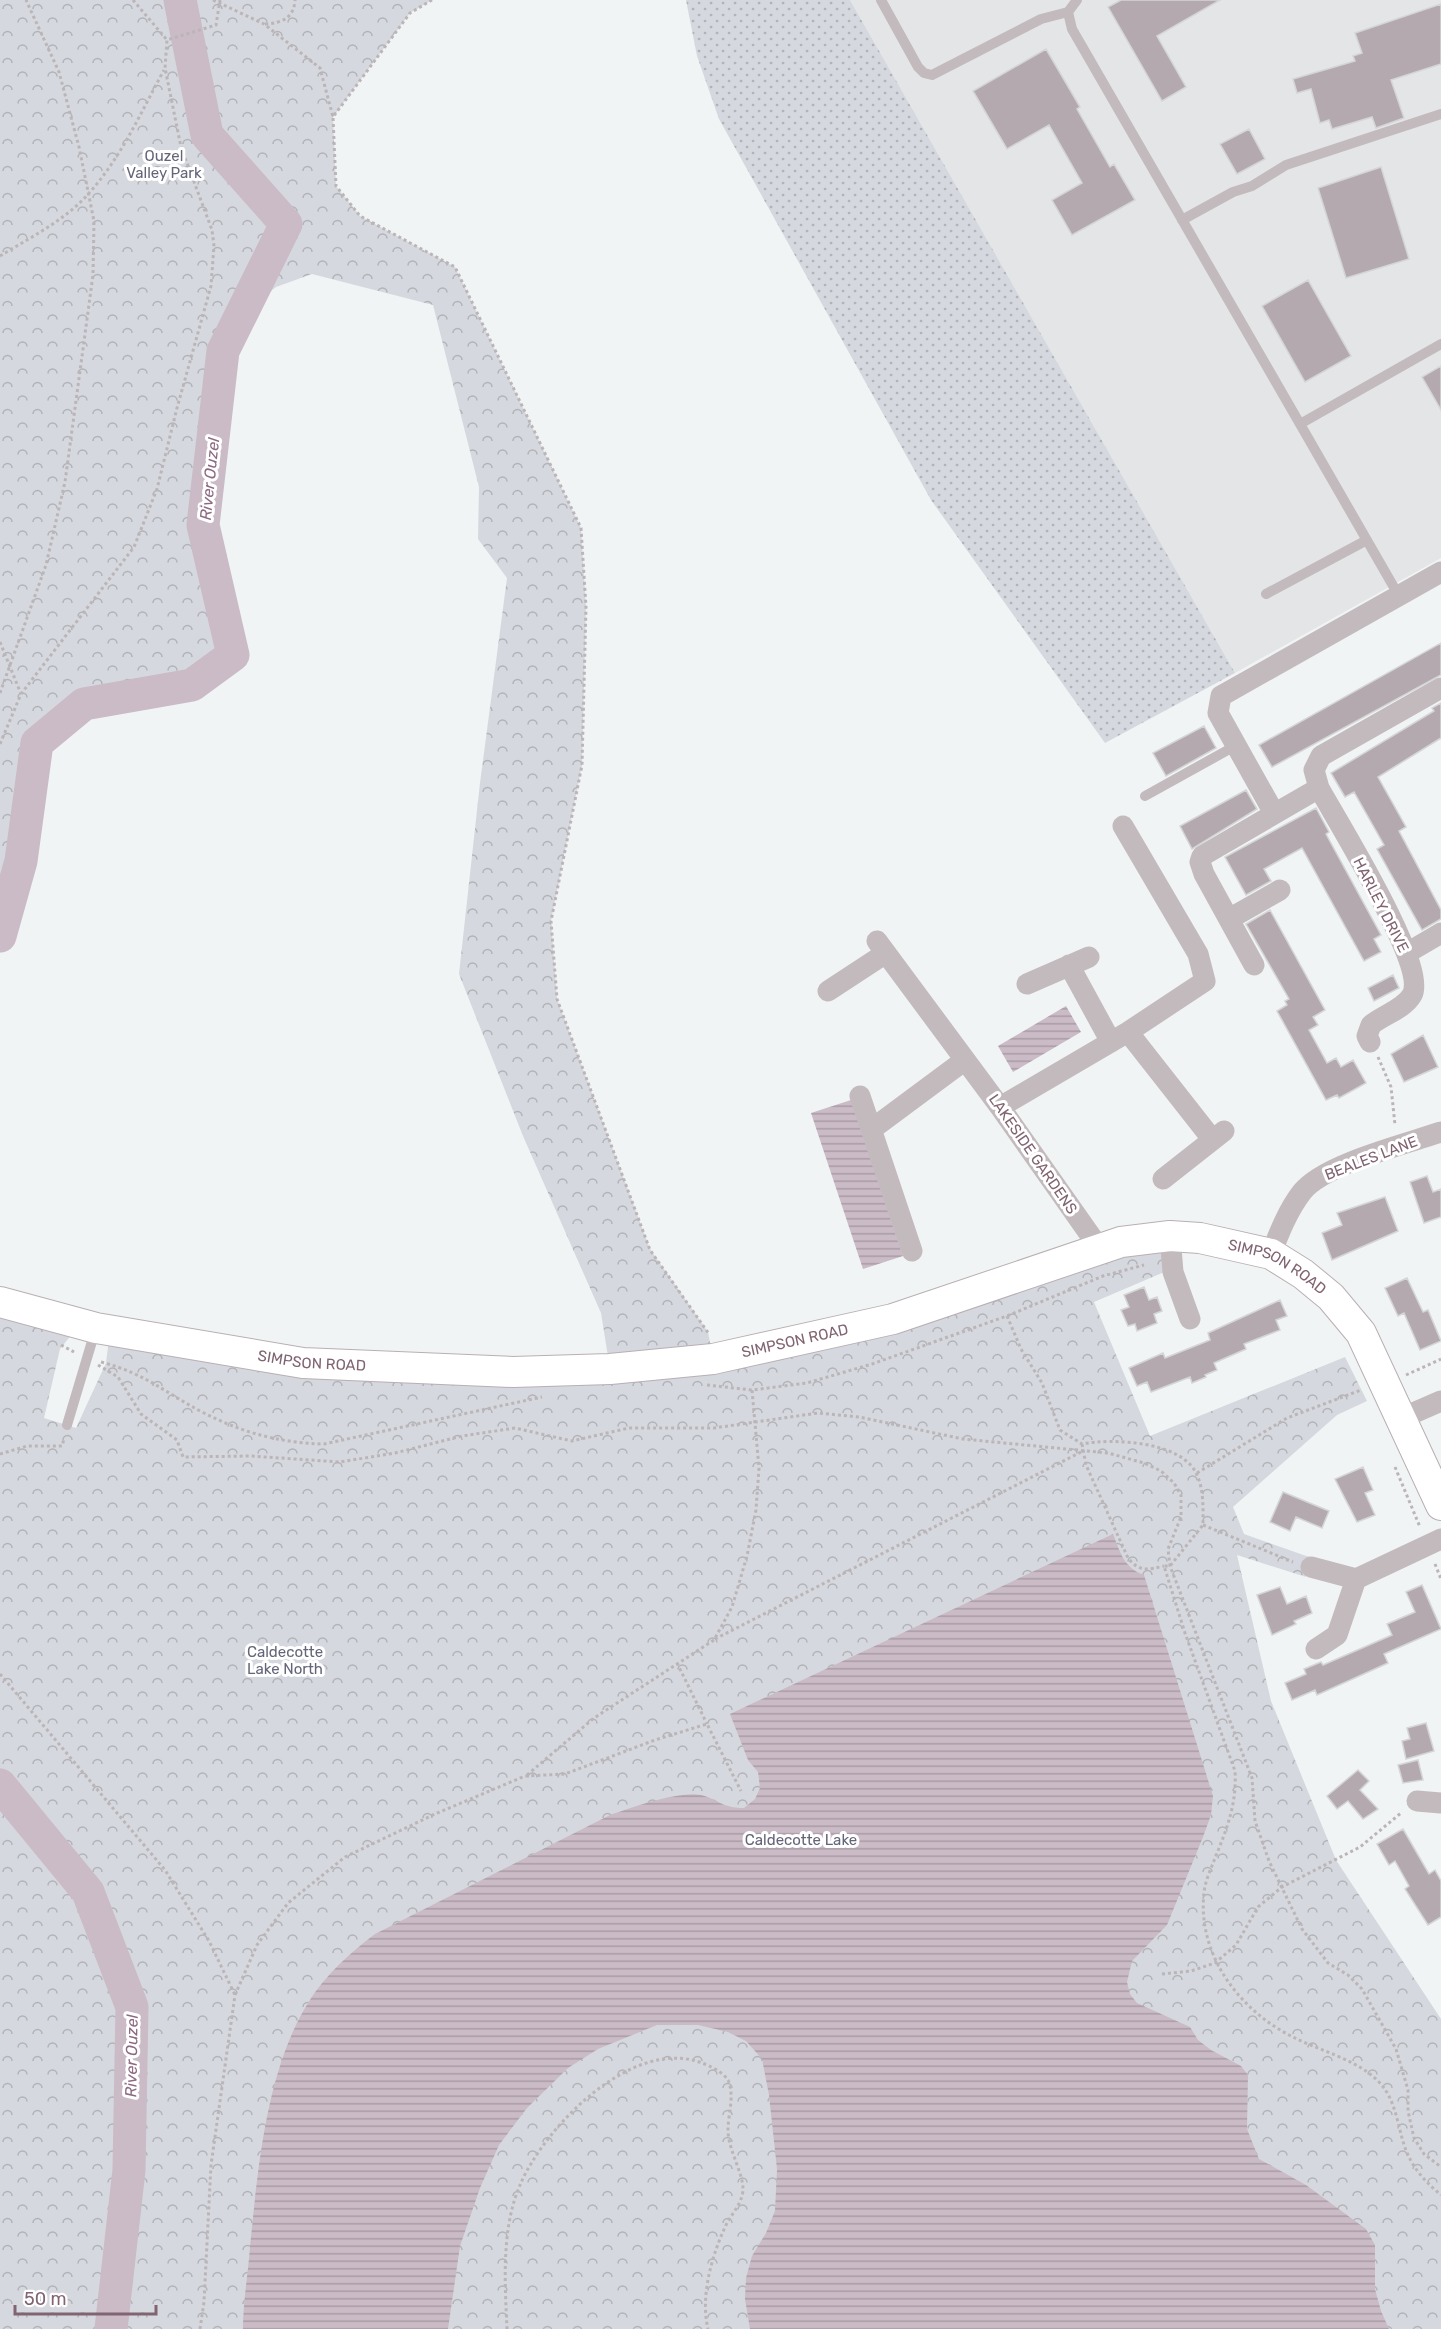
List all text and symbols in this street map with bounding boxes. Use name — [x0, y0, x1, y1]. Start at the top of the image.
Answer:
park label: Ouzel Valley Park — [126, 147, 202, 182]
water label: River Ouzel — [196, 436, 223, 521]
street label: HARLEY DRIVE — [1349, 854, 1413, 956]
street label: LAKESIDE GARDENS — [985, 1091, 1081, 1217]
street label: BEALES LANE — [1322, 1132, 1420, 1184]
street label: SIMPSON ROAD — [1226, 1236, 1330, 1298]
street label: SIMPSON ROAD — [740, 1320, 850, 1361]
street label: SIMPSON ROAD — [256, 1346, 366, 1375]
park label: Caldecotte Lake North — [247, 1643, 323, 1678]
park label: Caldecotte Lake — [745, 1831, 857, 1849]
water label: River Ouzel — [121, 2013, 142, 2098]
scale bar — [15, 2278, 156, 2316]
text: 50 m — [24, 2288, 67, 2310]

